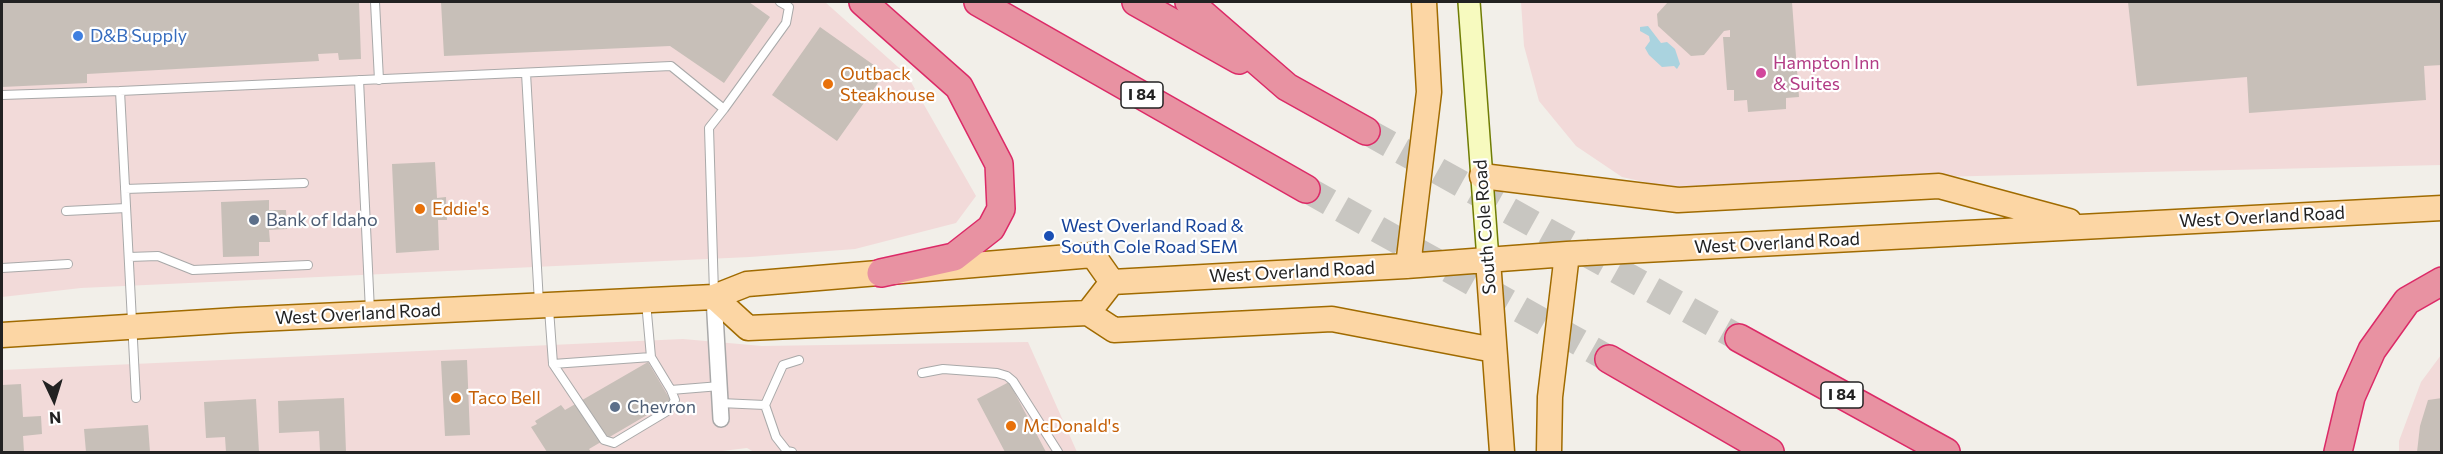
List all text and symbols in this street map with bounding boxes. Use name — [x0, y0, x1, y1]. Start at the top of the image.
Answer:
place label: D&B Supply — [90, 25, 187, 47]
marker: D&B Supply — [71, 29, 85, 43]
place label: Hampton Inn & Suites — [1773, 52, 1880, 94]
place label: Outback Steakhouse — [840, 63, 935, 106]
marker: Hampton Inn & Suites — [1754, 66, 1768, 80]
marker: Outback Steakhouse — [821, 77, 835, 91]
road number: I 84 — [1121, 82, 1163, 108]
street label: South Cole Road — [1470, 159, 1500, 295]
place label: Eddie's — [432, 198, 489, 220]
marker: Eddie's — [413, 202, 427, 216]
street label: West Overland Road — [2179, 202, 2345, 232]
place label: Bank of Idaho — [266, 209, 378, 231]
marker: Bank of Idaho — [247, 213, 261, 227]
place label: West Overland Road & South Cole Road SEM — [1061, 215, 1244, 258]
street label: West Overland Road — [1694, 228, 1860, 258]
marker: West Overland Road & South Cole Road SEM — [1042, 229, 1056, 243]
street label: West Overland Road — [1209, 257, 1375, 287]
street label: West Overland Road — [275, 299, 441, 329]
north arrow — [24, 370, 84, 430]
road number: I 84 — [1821, 382, 1863, 408]
place label: Taco Bell — [468, 387, 541, 409]
marker: Taco Bell — [449, 391, 463, 405]
place label: Chevron — [627, 396, 696, 418]
marker: Chevron — [608, 400, 622, 414]
text: N — [49, 409, 62, 428]
place label: McDonald's — [1023, 415, 1120, 437]
marker: McDonald's — [1004, 419, 1018, 433]

